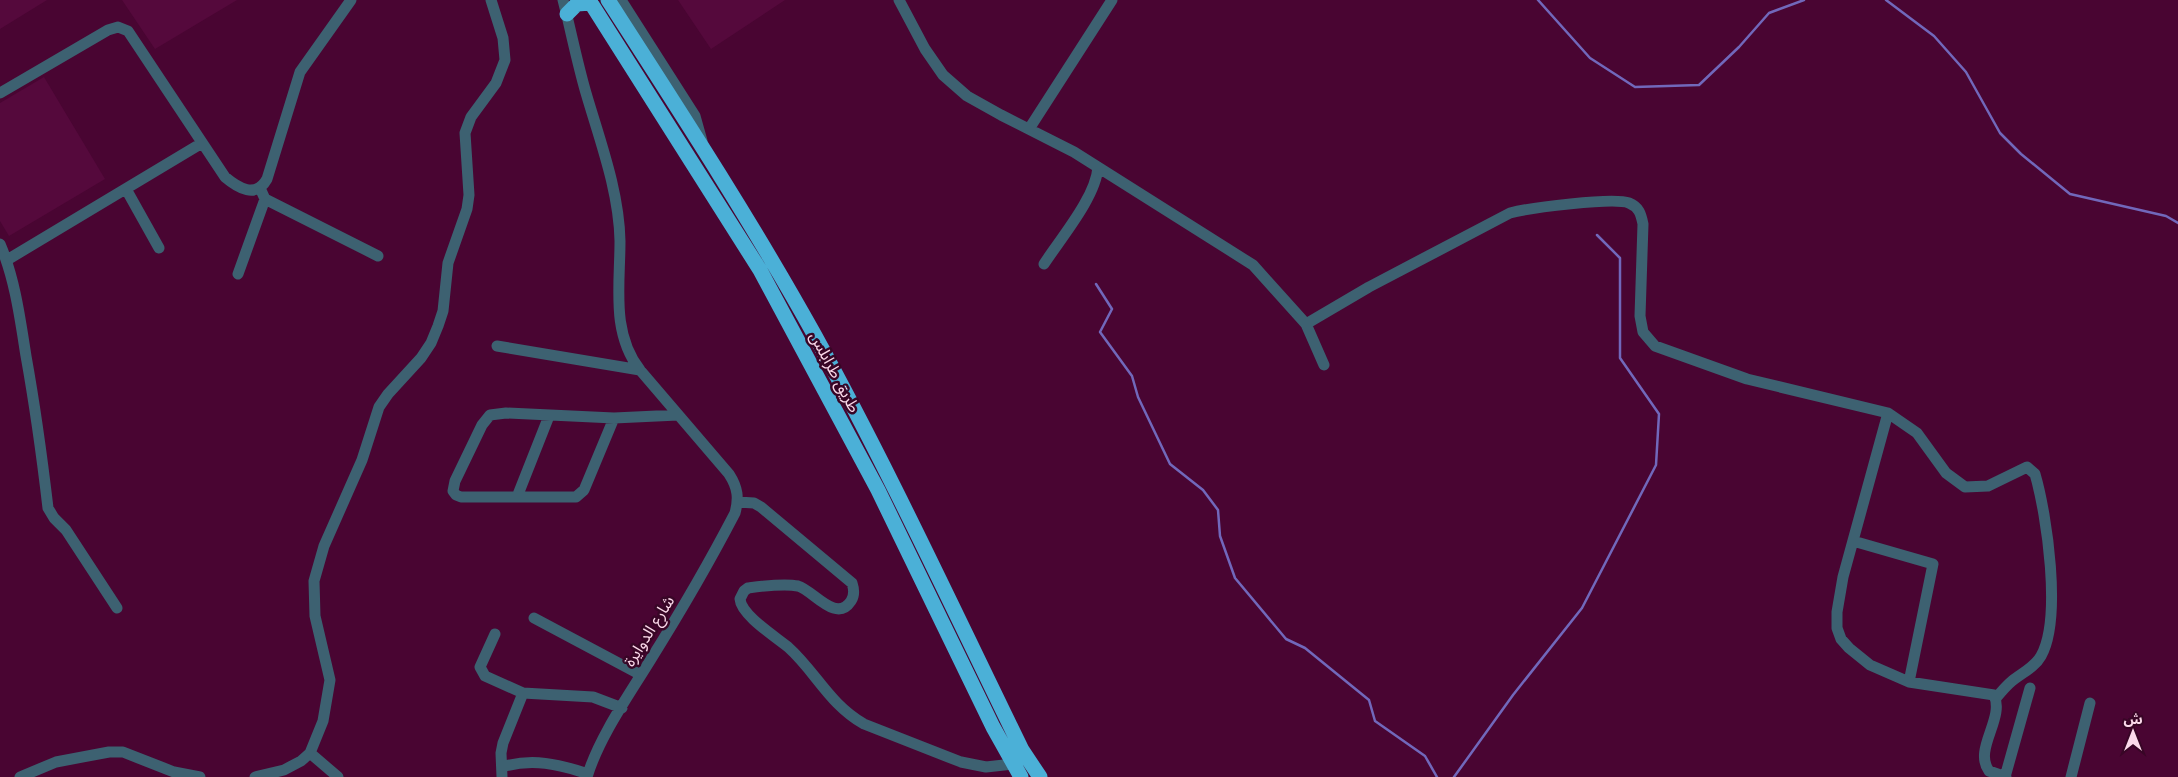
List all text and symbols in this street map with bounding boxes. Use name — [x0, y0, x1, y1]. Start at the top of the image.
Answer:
street label: طريق طرابلس — [805, 328, 865, 416]
street label: شارع الدوايرة — [619, 592, 681, 671]
north arrow — [2108, 707, 2158, 757]
text: ش — [2123, 710, 2143, 728]

